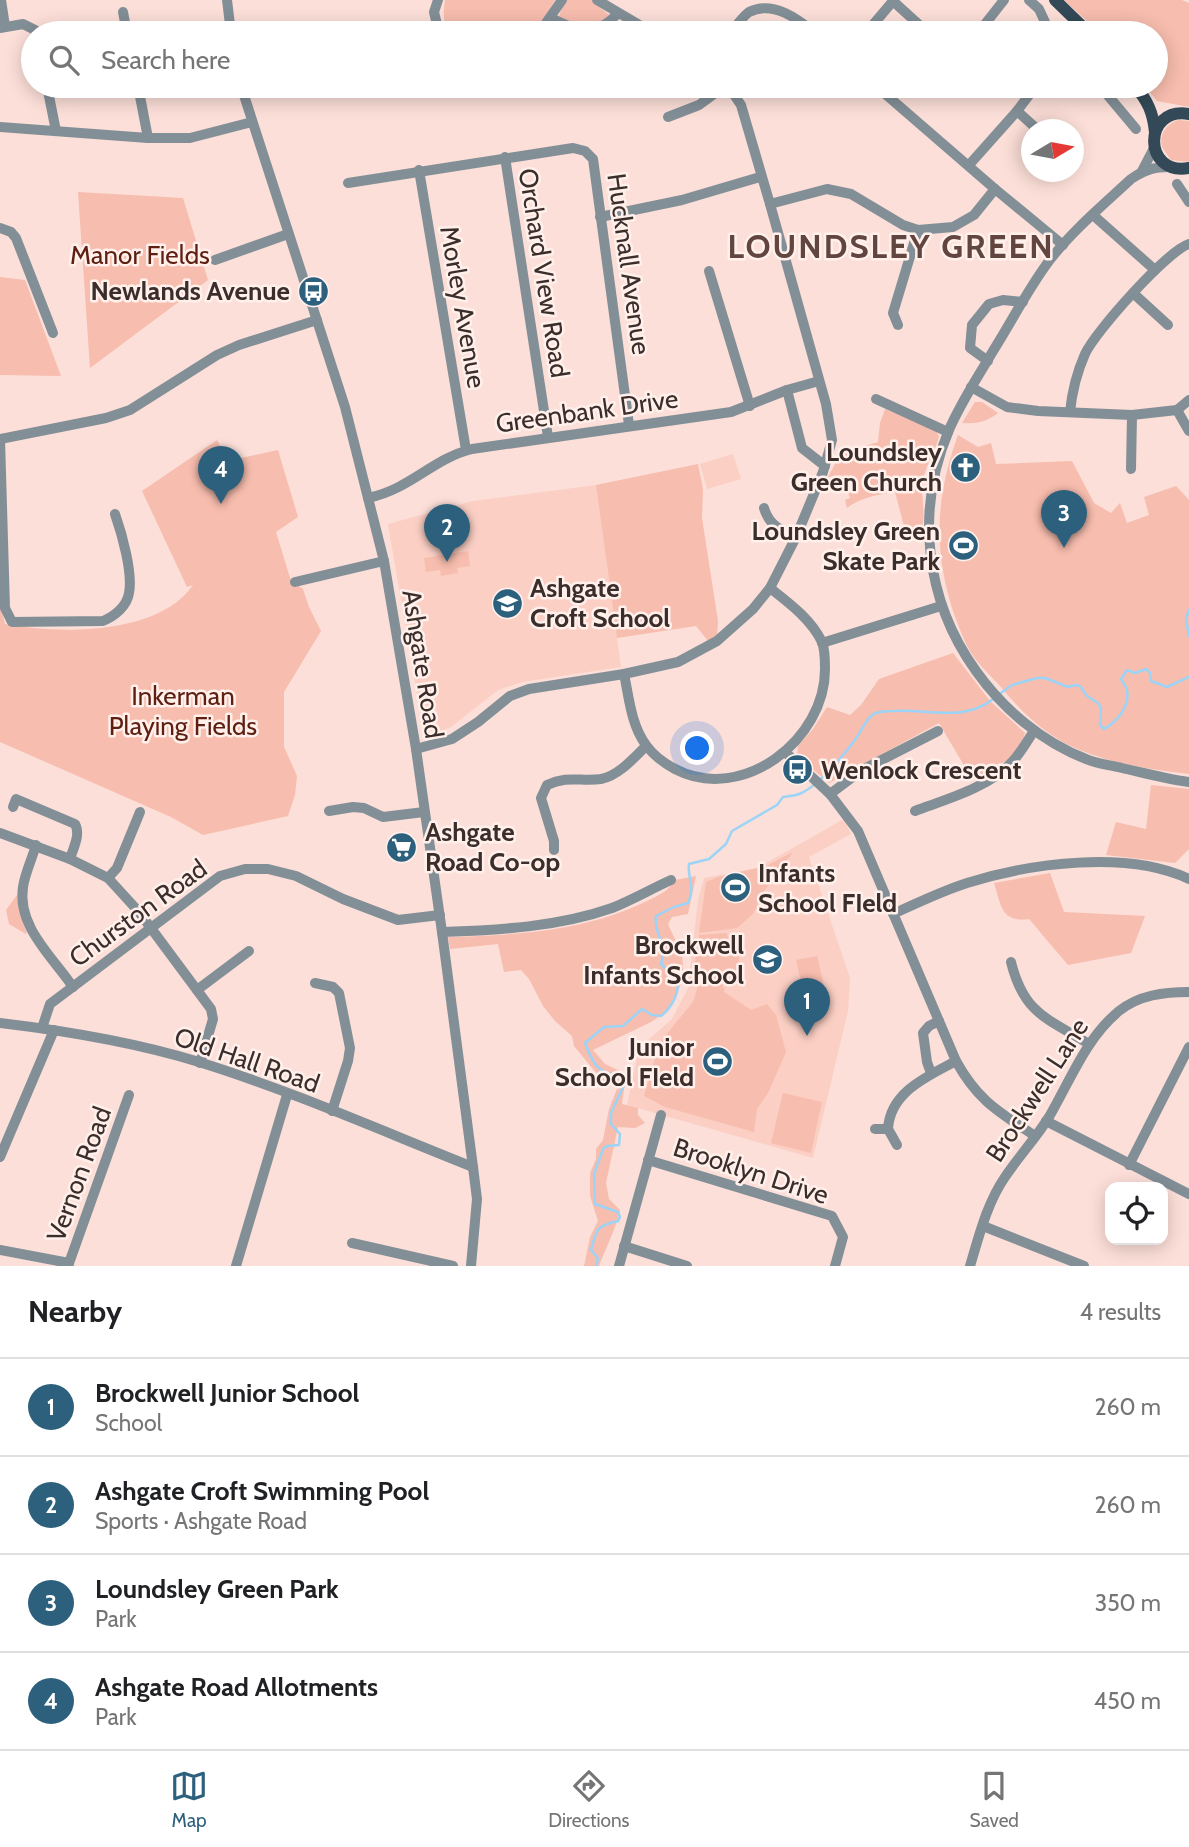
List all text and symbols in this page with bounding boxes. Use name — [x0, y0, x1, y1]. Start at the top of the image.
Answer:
search box — [21, 21, 1168, 98]
icon: search — [45, 41, 83, 79]
text: Search here — [101, 44, 230, 76]
north arrow — [1021, 119, 1084, 182]
street label: Orchard View Road — [512, 166, 576, 380]
street label: Hucknall Avenue — [600, 171, 658, 357]
street label: Morley Avenue — [433, 223, 493, 391]
district label: LOUNDSLEY GREEN — [727, 226, 1055, 266]
park label: Manor Fields — [70, 239, 210, 271]
bus stop icon: Newlands Avenue — [296, 274, 330, 308]
place label: Newlands Avenue — [91, 275, 290, 307]
street label: Greenbank Drive — [494, 382, 680, 440]
place label: Loundsley Green Church — [791, 436, 942, 498]
pin: 4 — [198, 446, 244, 504]
church icon: Loundsley Green Church — [948, 450, 982, 484]
pin: 3 — [1041, 490, 1087, 548]
pin: 2 — [424, 504, 470, 562]
place label: Loundsley Green Skate Park — [751, 515, 940, 577]
sports icon: Loundsley Green Skate Park — [946, 529, 980, 563]
place label: Ashgate Croft School — [530, 572, 670, 634]
school or university icon: Ashgate Croft School — [490, 586, 524, 620]
street label: Ashgate Road — [395, 587, 451, 741]
park label: Inkerman Playing Fields — [109, 680, 257, 742]
your location — [680, 731, 714, 765]
bus stop icon: Wenlock Crescent — [781, 753, 815, 787]
place label: Wenlock Crescent — [821, 754, 1021, 786]
place label: Ashgate Road Co-op — [425, 816, 560, 878]
supermarket icon: Ashgate Road Co-op — [385, 830, 419, 864]
street label: Churston Road — [63, 852, 213, 974]
place label: Infants School FIeld — [758, 857, 897, 919]
sports icon: Infants School FIeld — [718, 871, 752, 905]
place label: Brockwell Infants School — [583, 929, 744, 991]
school or university icon: Brockwell Infants School — [750, 943, 784, 977]
pin: 1 — [784, 978, 830, 1036]
street label: Brockwell Lane — [979, 1012, 1095, 1168]
street label: Old Hall Road — [170, 1020, 324, 1100]
place label: Junior School FIeld — [555, 1031, 694, 1093]
sports icon: Junior School FIeld — [700, 1045, 734, 1079]
street label: Vernon Road — [40, 1102, 118, 1246]
street label: Brooklyn Drive — [669, 1131, 833, 1211]
map controls — [1105, 1182, 1168, 1245]
button: locate — [1105, 1182, 1168, 1245]
text: Nearby — [28, 1293, 122, 1330]
text: 4 results — [1080, 1298, 1161, 1326]
text: Brockwell Junior School — [95, 1377, 359, 1409]
text: 1 — [47, 1393, 55, 1421]
text: 260 m — [1094, 1393, 1161, 1421]
text: School — [95, 1409, 162, 1437]
text: Ashgate Croft Swimming Pool — [95, 1475, 429, 1507]
text: 2 — [45, 1491, 57, 1519]
text: 260 m — [1094, 1491, 1161, 1519]
text: Sports · Ashgate Road — [95, 1507, 307, 1535]
text: Loundsley Green Park — [95, 1573, 339, 1605]
text: 3 — [45, 1589, 57, 1617]
text: 350 m — [1095, 1589, 1161, 1617]
text: Park — [95, 1605, 136, 1633]
text: Ashgate Road Allotments — [95, 1671, 378, 1703]
text: 4 — [44, 1687, 58, 1715]
text: 450 m — [1094, 1687, 1161, 1715]
text: Park — [95, 1703, 136, 1731]
tab: Map — [170, 1767, 208, 1832]
tab: Directions — [548, 1767, 629, 1832]
tab: Saved — [970, 1767, 1019, 1832]

